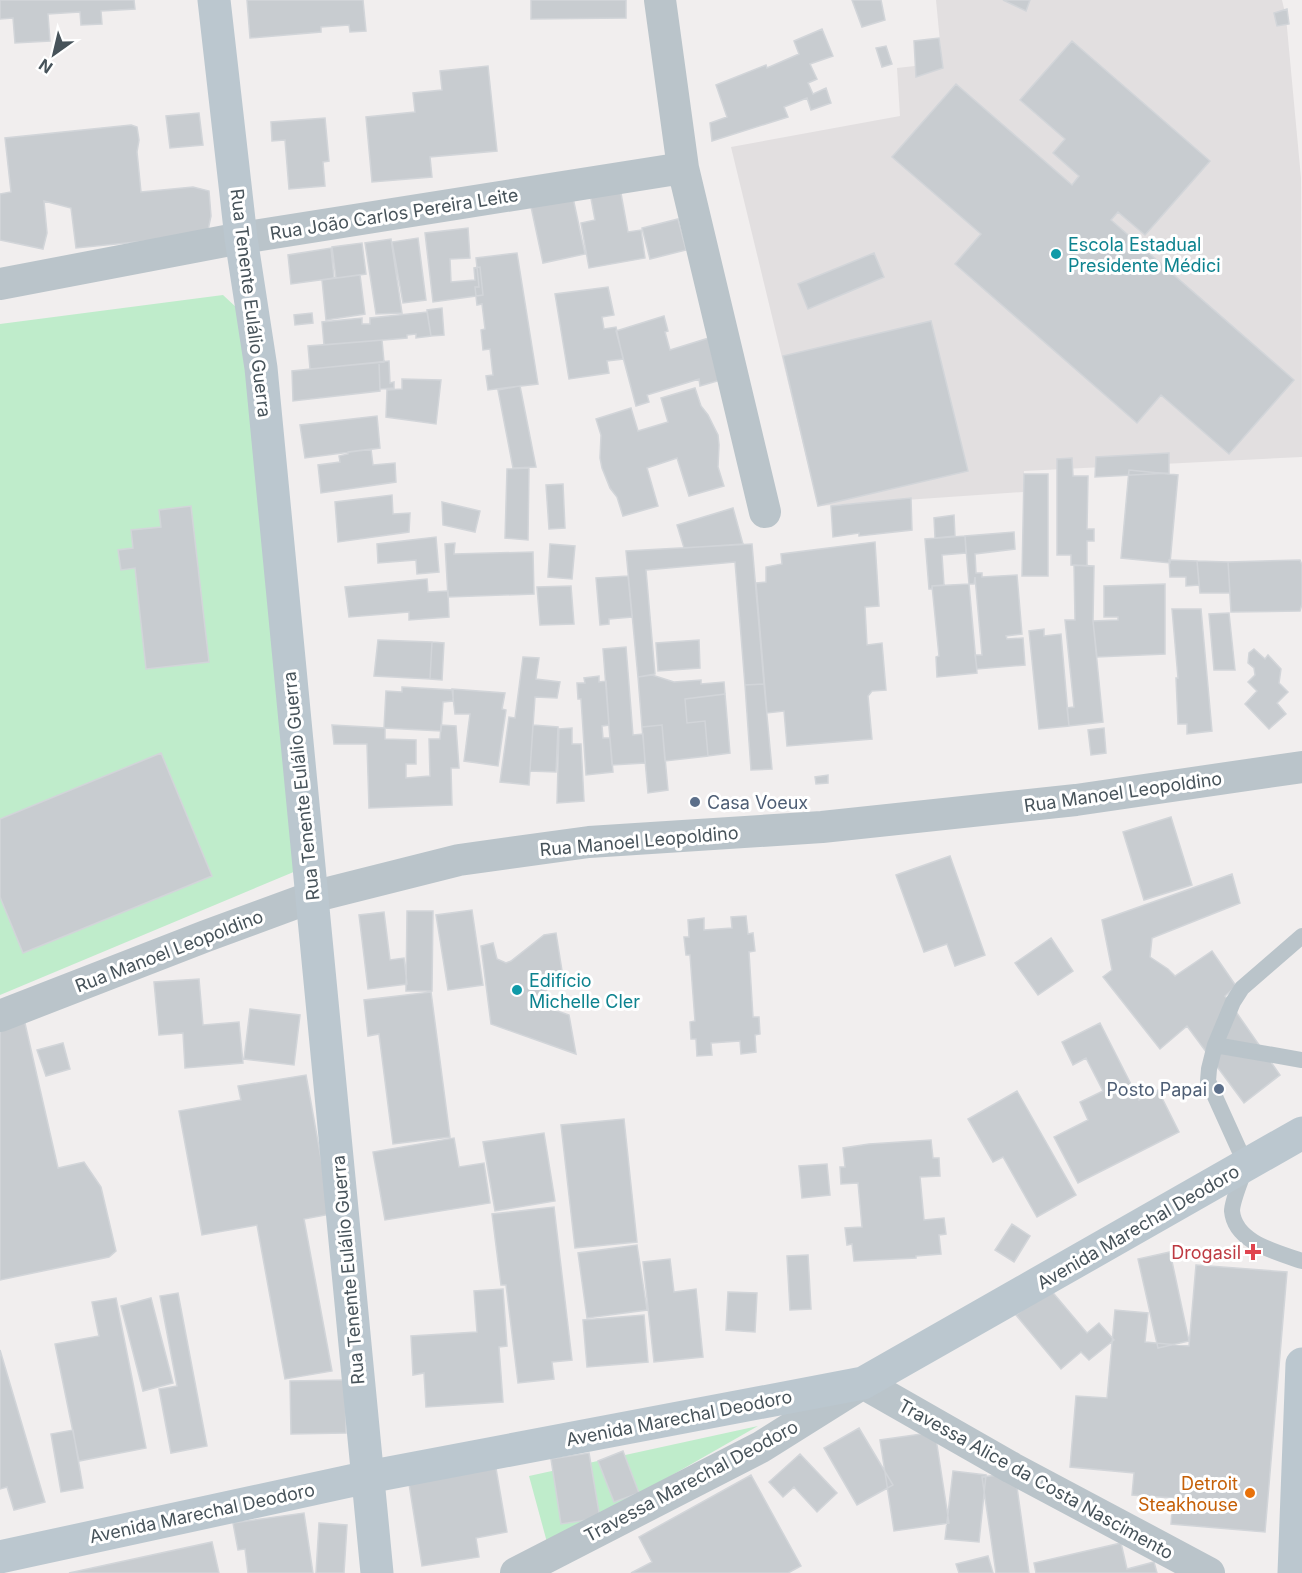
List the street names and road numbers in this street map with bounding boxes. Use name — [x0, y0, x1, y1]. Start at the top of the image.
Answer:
street label: Rua João Carlos Pereira Leite — [268, 184, 520, 244]
street label: Rua Tenente Eulálio Guerra — [227, 188, 275, 418]
street label: Rua Tenente Eulálio Guerra — [279, 670, 323, 902]
street label: Rua Manoel Leopoldino — [1023, 768, 1223, 816]
street label: Rua Manoel Leopoldino — [539, 822, 739, 860]
street label: Rua Manoel Leopoldino — [72, 905, 266, 997]
street label: Rua Tenente Eulálio Guerra — [328, 1154, 368, 1386]
street label: Avenida Marechal Deodoro — [1033, 1160, 1243, 1294]
street label: Avenida Marechal Deodoro — [564, 1386, 794, 1450]
street label: Travessa Alice da Costa Nascimento — [895, 1395, 1177, 1563]
street label: Travessa Marechal Deodoro — [581, 1416, 801, 1546]
street label: Avenida Marechal Deodoro — [87, 1479, 317, 1547]

